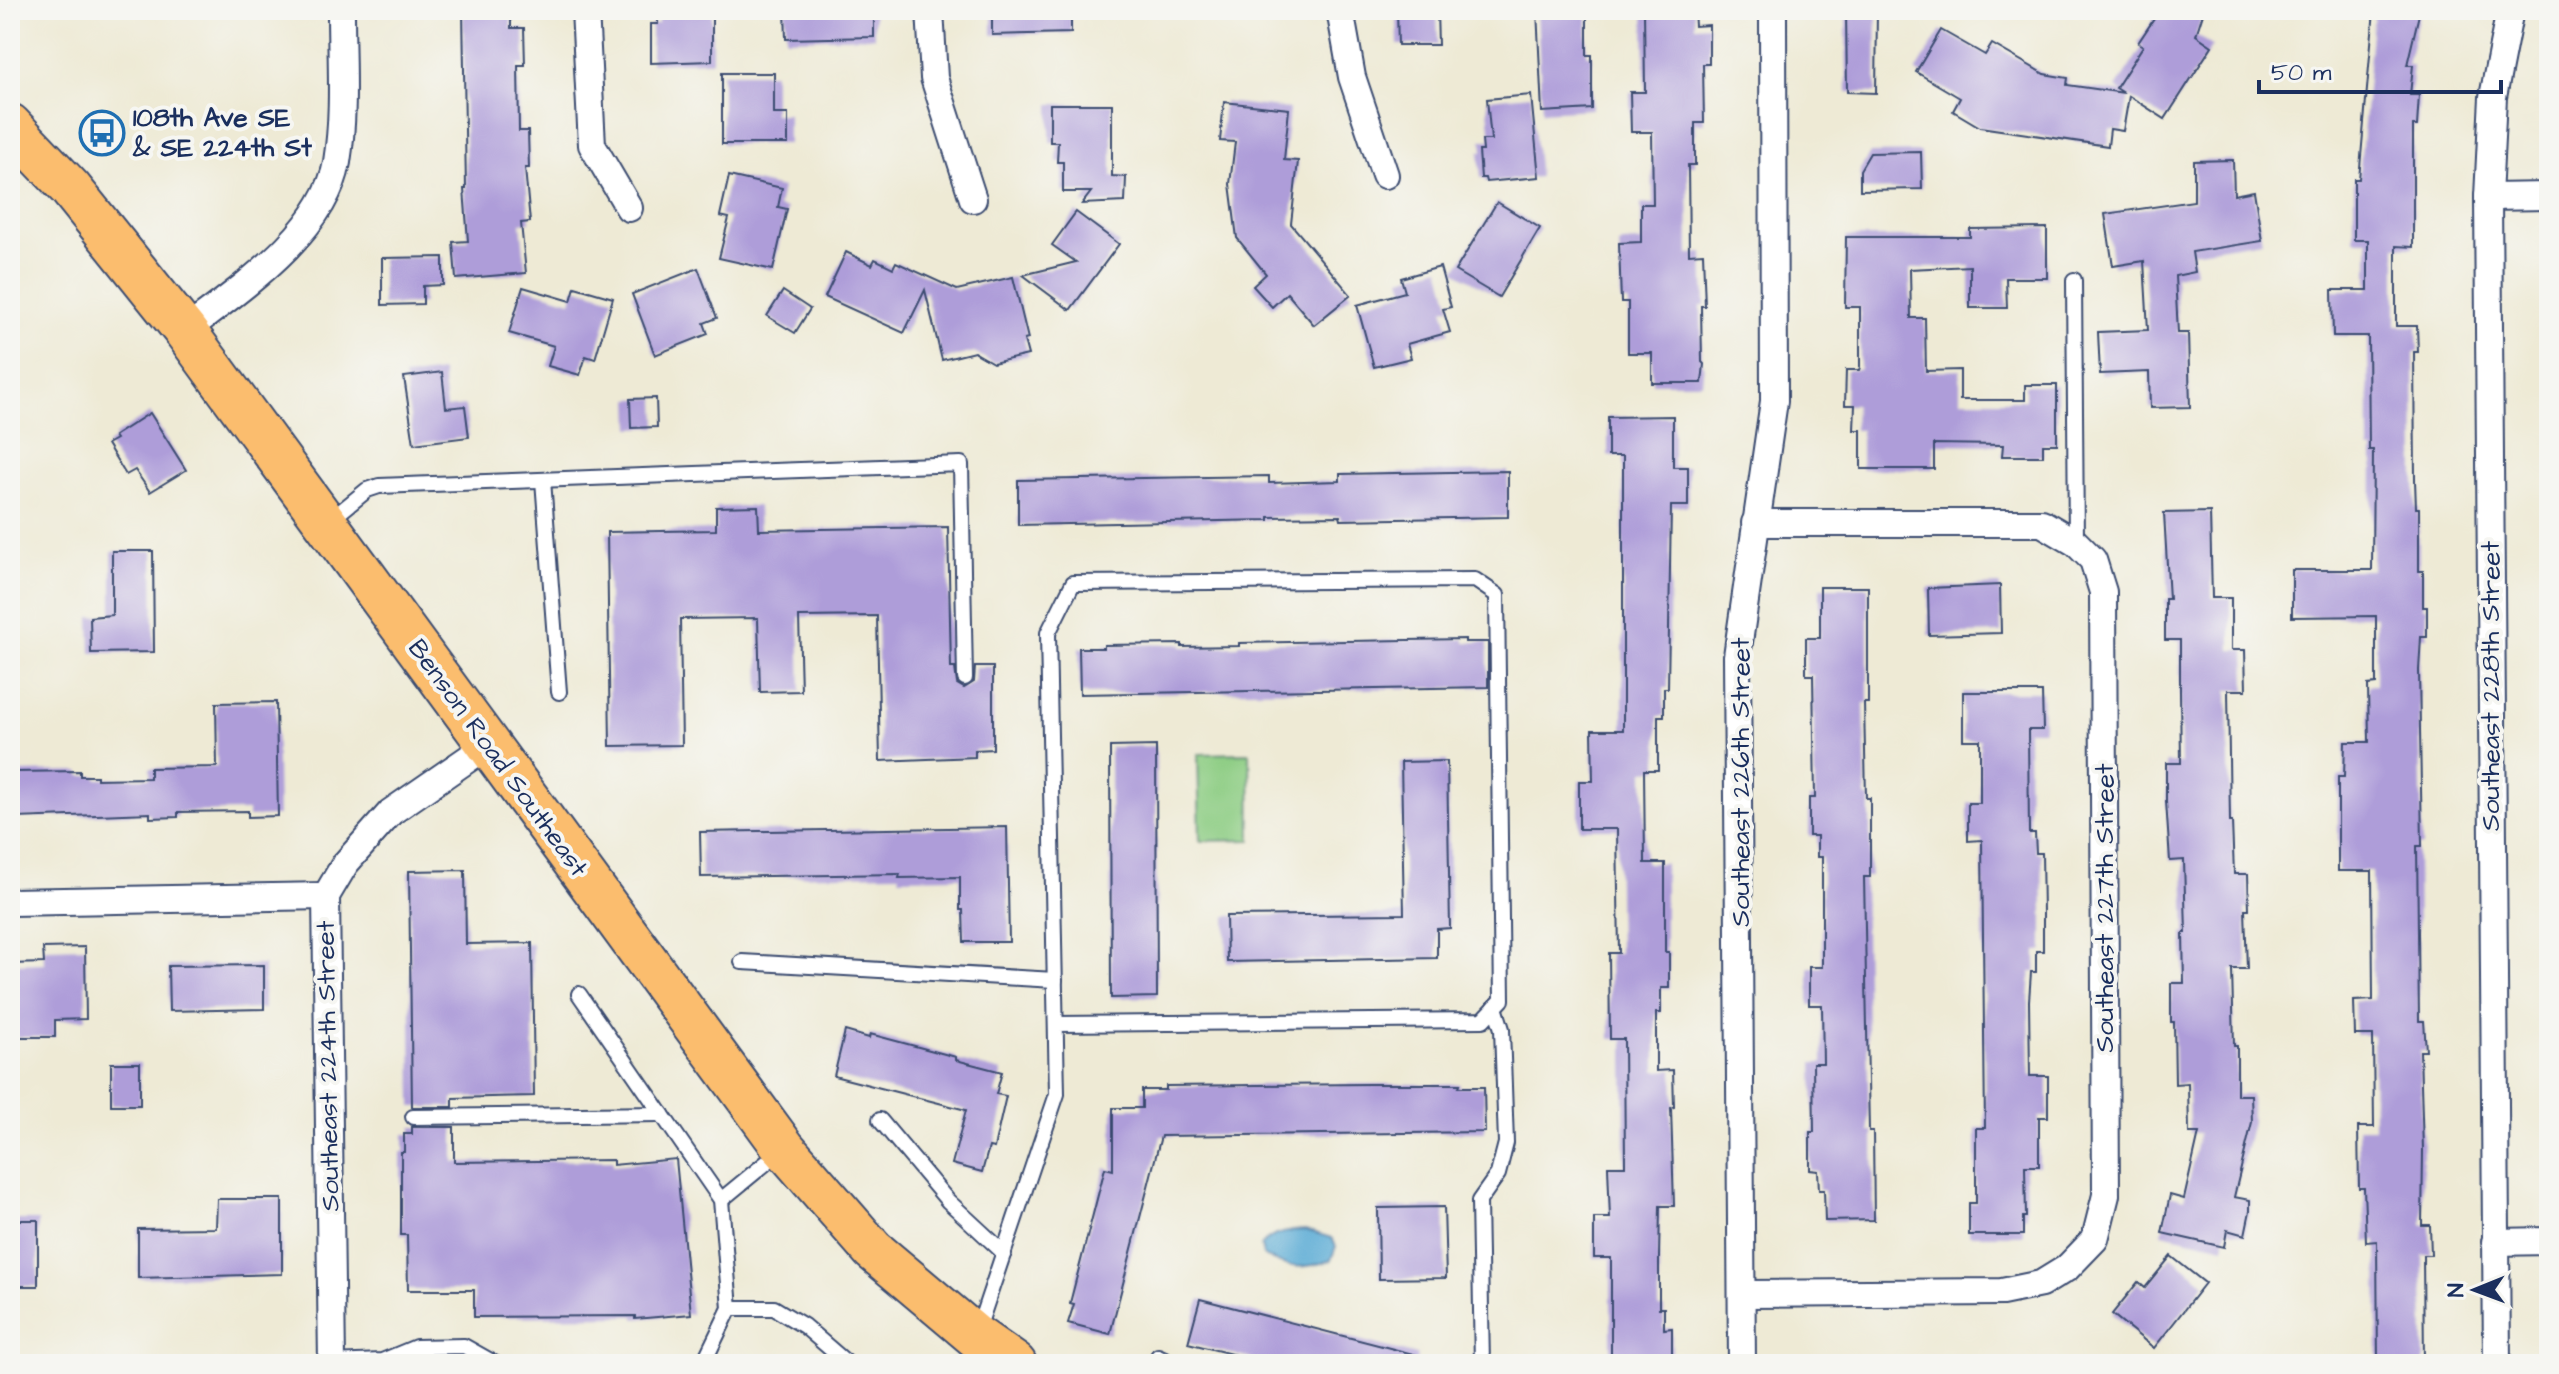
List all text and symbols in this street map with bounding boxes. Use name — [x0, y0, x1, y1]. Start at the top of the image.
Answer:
scale bar — [2259, 44, 2501, 94]
text: 50 m — [2271, 56, 2332, 90]
place label: 108th Ave SE & SE 224th St — [132, 100, 312, 166]
bus stop icon: 108th Ave SE & SE 224th St — [78, 109, 126, 157]
street label: Southeast 228th Street — [2473, 541, 2509, 831]
street label: Benson Road Southeast — [400, 632, 597, 884]
street label: Southeast 226th Street — [1723, 637, 1759, 927]
street label: Southeast 227th Street — [2087, 763, 2123, 1052]
street label: Southeast 224th Street — [307, 920, 349, 1212]
north arrow — [2435, 1250, 2515, 1330]
text: N — [2441, 1283, 2472, 1297]

